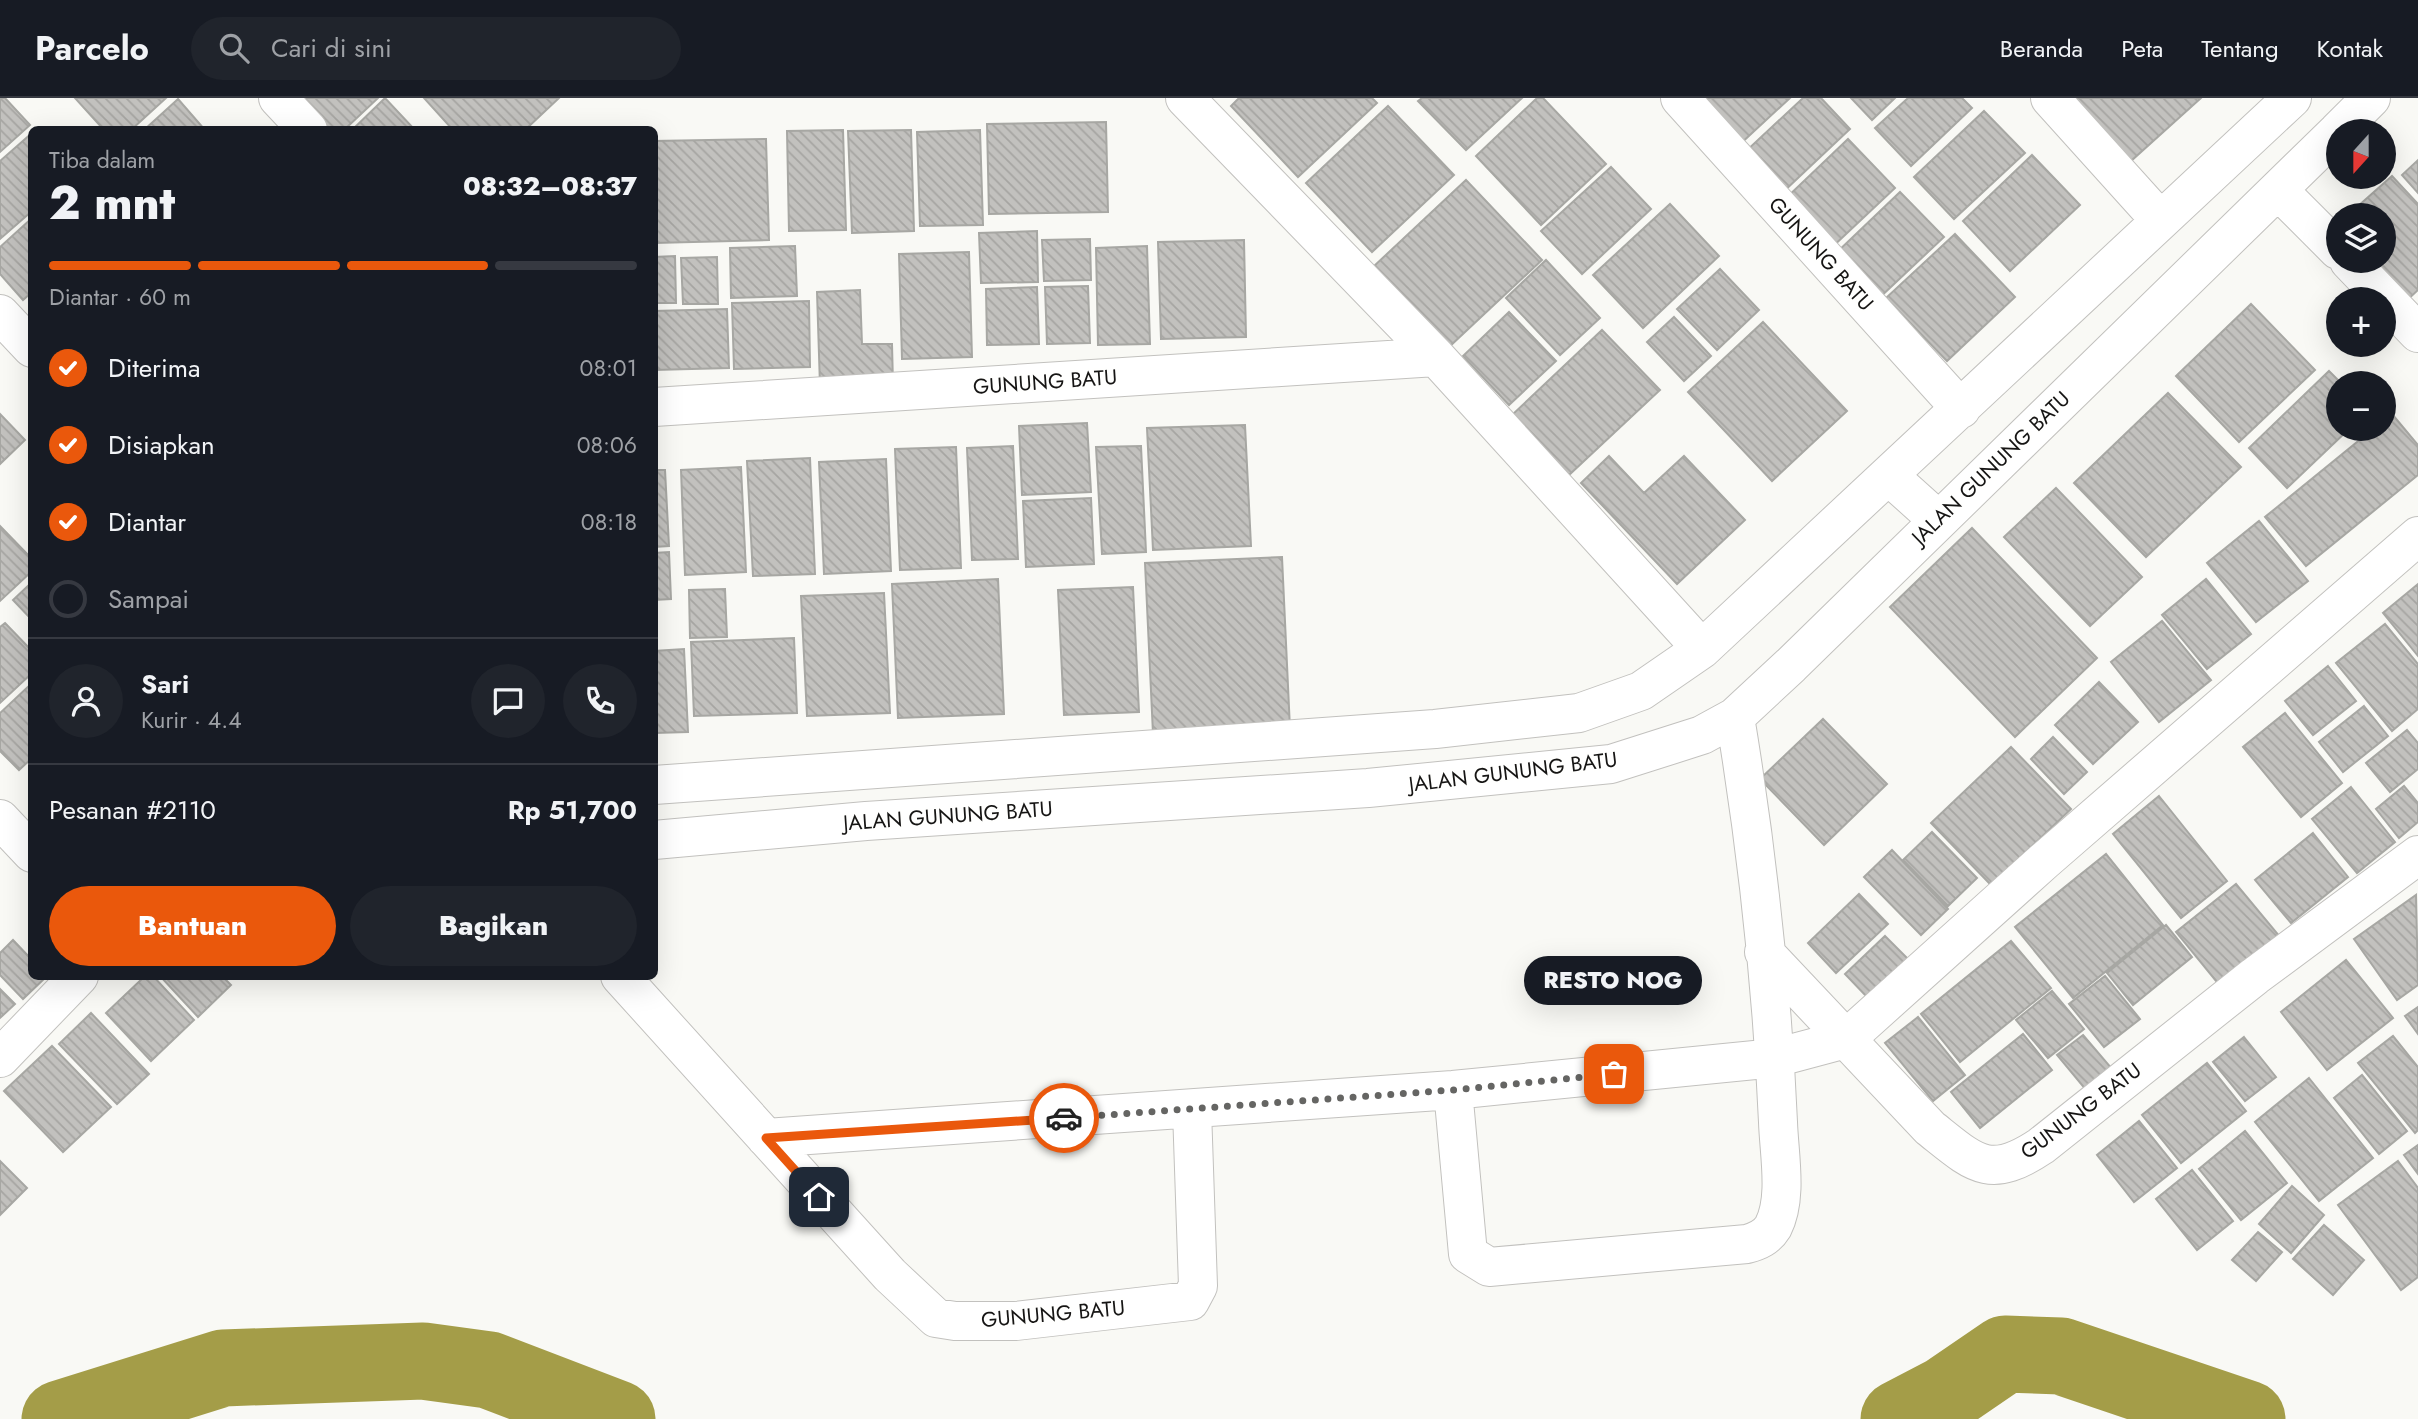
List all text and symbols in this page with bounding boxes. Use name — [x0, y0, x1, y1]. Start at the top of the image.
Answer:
search box — [191, 17, 681, 80]
text: Parcelo — [35, 25, 149, 72]
icon: search — [215, 29, 253, 67]
text: Cari di sini — [271, 29, 392, 67]
text: Beranda — [2000, 31, 2083, 66]
text: Peta — [2121, 31, 2163, 66]
text: Tentang — [2201, 31, 2279, 66]
text: Kontak — [2317, 31, 2383, 66]
north arrow — [2326, 119, 2396, 189]
map controls — [2326, 119, 2396, 441]
text: Tiba dalam — [49, 143, 155, 177]
text: 08:32–08:37 — [463, 167, 637, 205]
text: 2 mnt — [49, 170, 175, 236]
street label: GUNUNG BATU — [1762, 190, 1880, 318]
button: layers — [2326, 203, 2396, 273]
text: Diantar · 60 m — [49, 280, 191, 314]
button: + — [2326, 287, 2396, 357]
icon: check — [49, 349, 87, 387]
text: Diterima — [108, 349, 201, 387]
text: 08:01 — [580, 351, 637, 385]
street label: GUNUNG BATU — [972, 362, 1118, 402]
button: − — [2326, 371, 2396, 441]
street label: JALAN GUNUNG BATU — [1903, 384, 2077, 554]
icon: check — [49, 426, 87, 464]
text: Disiapkan — [108, 426, 215, 464]
text: 08:06 — [577, 428, 637, 462]
icon: check — [49, 503, 87, 541]
text: Diantar — [108, 503, 186, 541]
text: 08:18 — [581, 505, 637, 539]
text: Sampai — [108, 580, 189, 618]
button: person — [49, 664, 123, 738]
button: chat — [471, 664, 545, 738]
button: phone — [563, 664, 637, 738]
text: Sari — [141, 665, 189, 703]
text: Kurir · 4.4 — [141, 703, 242, 737]
street label: JALAN GUNUNG BATU — [1404, 744, 1619, 800]
text: Pesanan #2110 — [49, 791, 216, 829]
text: Rp 51,700 — [508, 791, 637, 829]
street label: JALAN GUNUNG BATU — [839, 794, 1054, 838]
button: Bantuan — [49, 886, 336, 966]
button: Bagikan — [350, 886, 637, 966]
callout: RESTO NOG — [1525, 955, 1703, 1004]
text: RESTO NOG — [1543, 963, 1683, 997]
pin — [1584, 1044, 1644, 1104]
icon: bag — [1595, 1055, 1633, 1093]
street label: GUNUNG BATU — [2014, 1056, 2148, 1166]
courier — [1029, 1083, 1099, 1153]
icon: car — [1045, 1099, 1083, 1137]
pin — [789, 1167, 849, 1227]
icon: home — [800, 1178, 838, 1216]
street label: GUNUNG BATU — [980, 1293, 1126, 1335]

